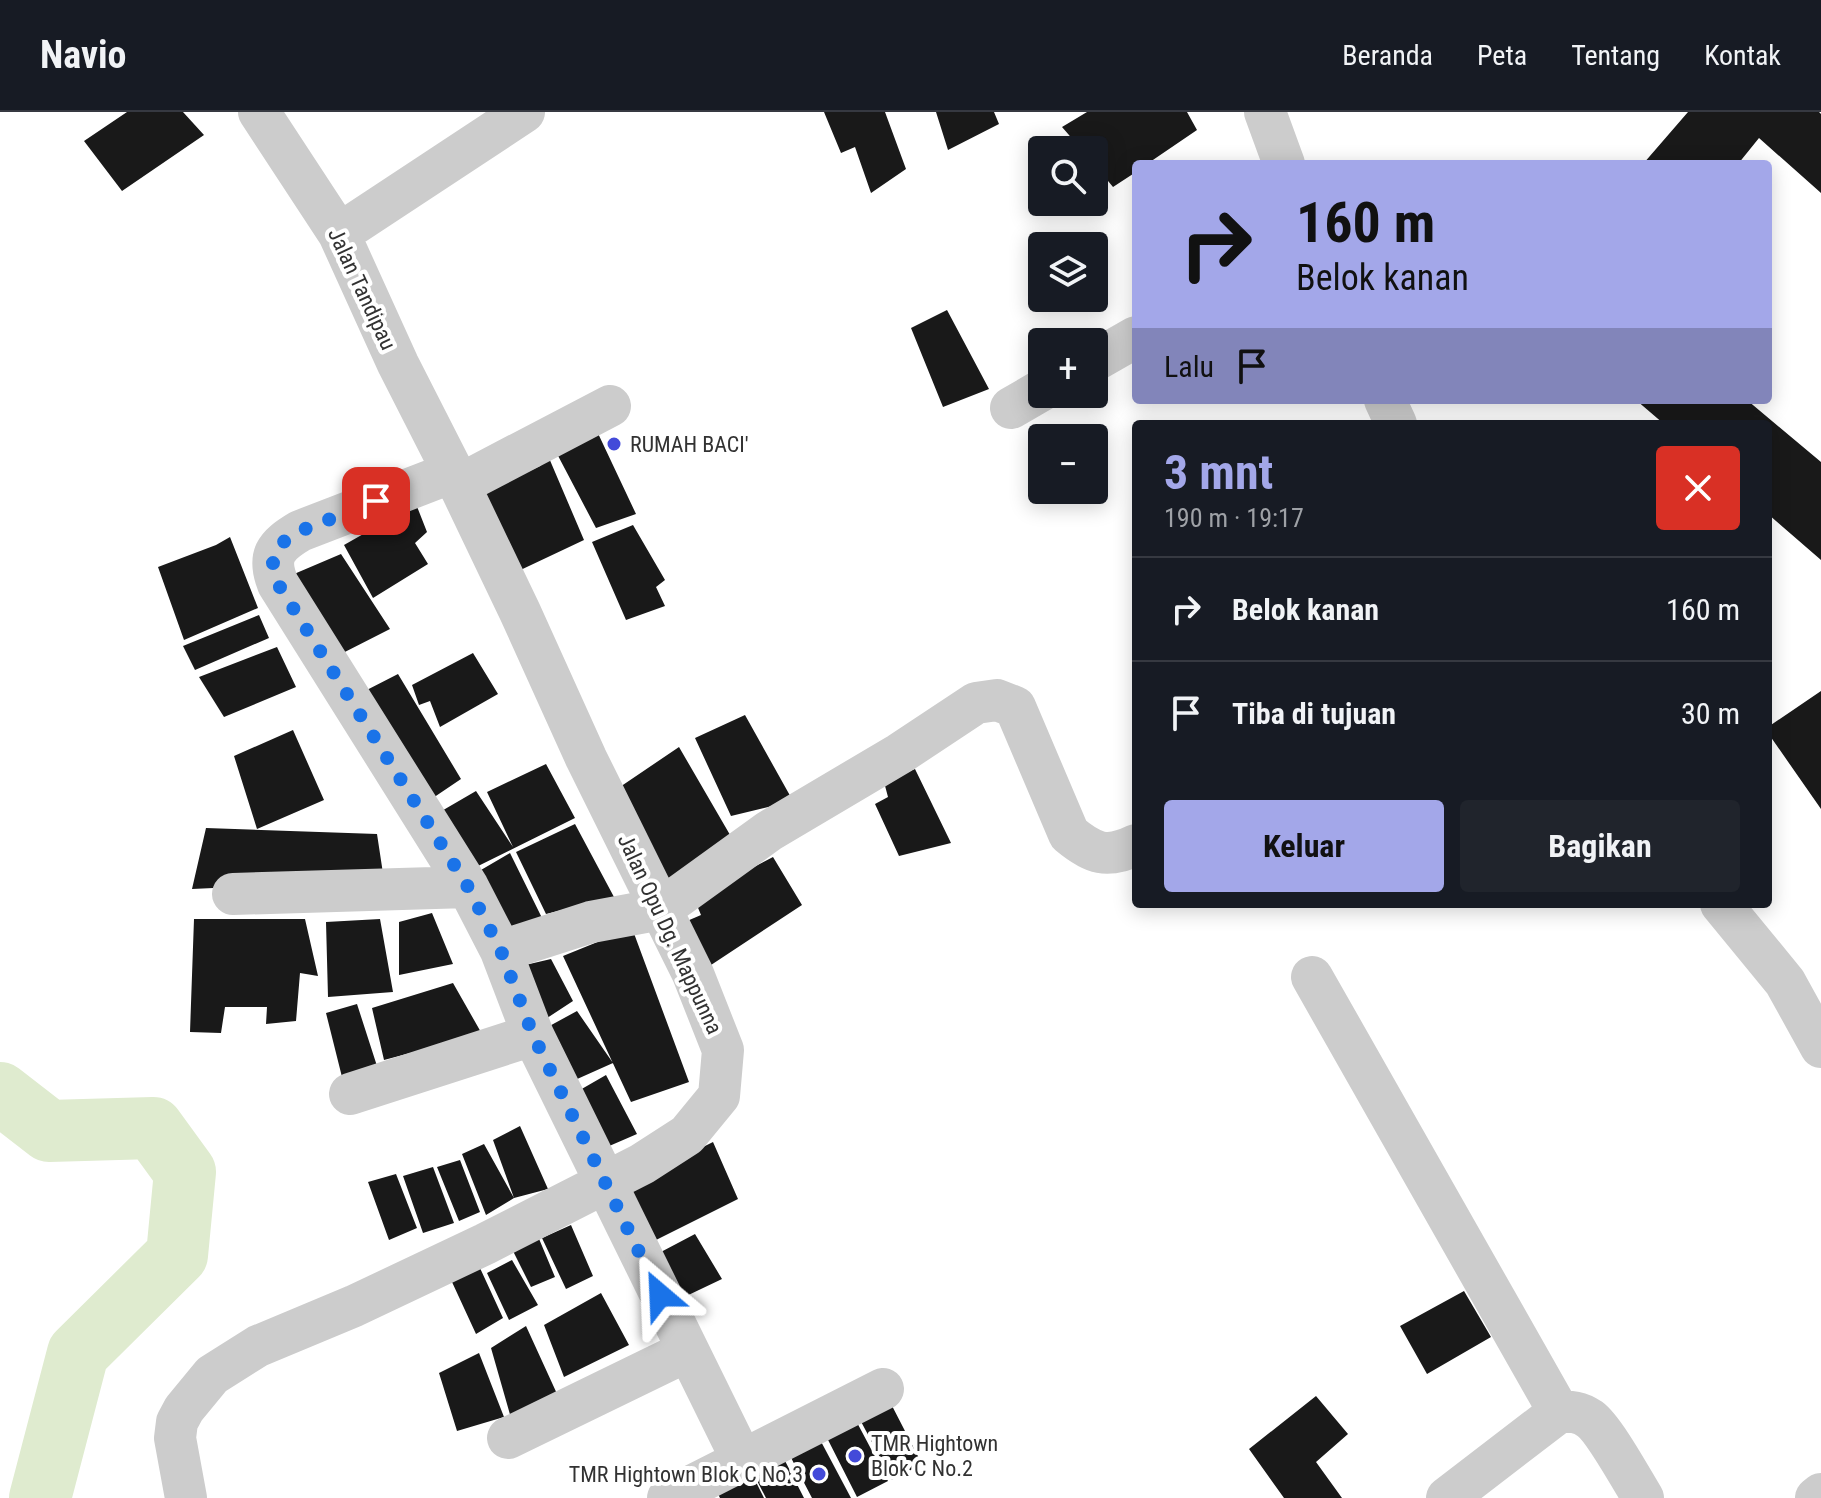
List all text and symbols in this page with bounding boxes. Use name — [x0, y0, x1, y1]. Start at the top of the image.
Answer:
text: Navio — [40, 33, 126, 77]
text: Beranda — [1342, 39, 1433, 72]
text: Peta — [1477, 39, 1527, 72]
text: Tentang — [1571, 39, 1660, 72]
text: Kontak — [1704, 39, 1781, 72]
map controls — [1028, 136, 1108, 504]
button: search — [1028, 136, 1108, 216]
text: 160 m — [1296, 190, 1435, 256]
icon: right — [1164, 192, 1268, 296]
street label: Jalan Tandipau — [323, 224, 401, 354]
button: layers — [1028, 232, 1108, 312]
text: Belok kanan — [1296, 257, 1469, 299]
button: + — [1028, 328, 1108, 408]
icon: arrive — [1230, 344, 1274, 388]
text: Lalu — [1164, 349, 1214, 384]
button: − — [1028, 424, 1108, 504]
place label: RUMAH BACI' — [630, 432, 749, 457]
marker: RUMAH BACI' — [605, 435, 623, 453]
text: 3 mnt — [1164, 444, 1273, 501]
button: close — [1656, 446, 1740, 530]
pin — [342, 467, 410, 535]
icon: arrive — [354, 479, 398, 523]
text: 190 m · 19:17 — [1164, 503, 1304, 533]
icon: right — [1164, 587, 1208, 631]
text: Belok kanan — [1232, 592, 1379, 627]
text: 160 m — [1666, 592, 1740, 627]
icon: arrive — [1164, 691, 1208, 735]
text: Tiba di tujuan — [1232, 696, 1396, 731]
text: 30 m — [1681, 696, 1740, 731]
button: Keluar — [1164, 800, 1444, 892]
button: Bagikan — [1460, 800, 1740, 892]
street label: Jalan Opu Dg. Mappunna — [613, 830, 727, 1038]
position arrow — [618, 1253, 702, 1337]
place label: TMR Hightown Blok C No.2 — [871, 1431, 998, 1481]
marker: TMR Hightown Blok C No.2 — [846, 1447, 864, 1465]
place label: TMR Hightown Blok C No.3 — [569, 1462, 803, 1487]
marker: TMR Hightown Blok C No.3 — [810, 1465, 828, 1483]

